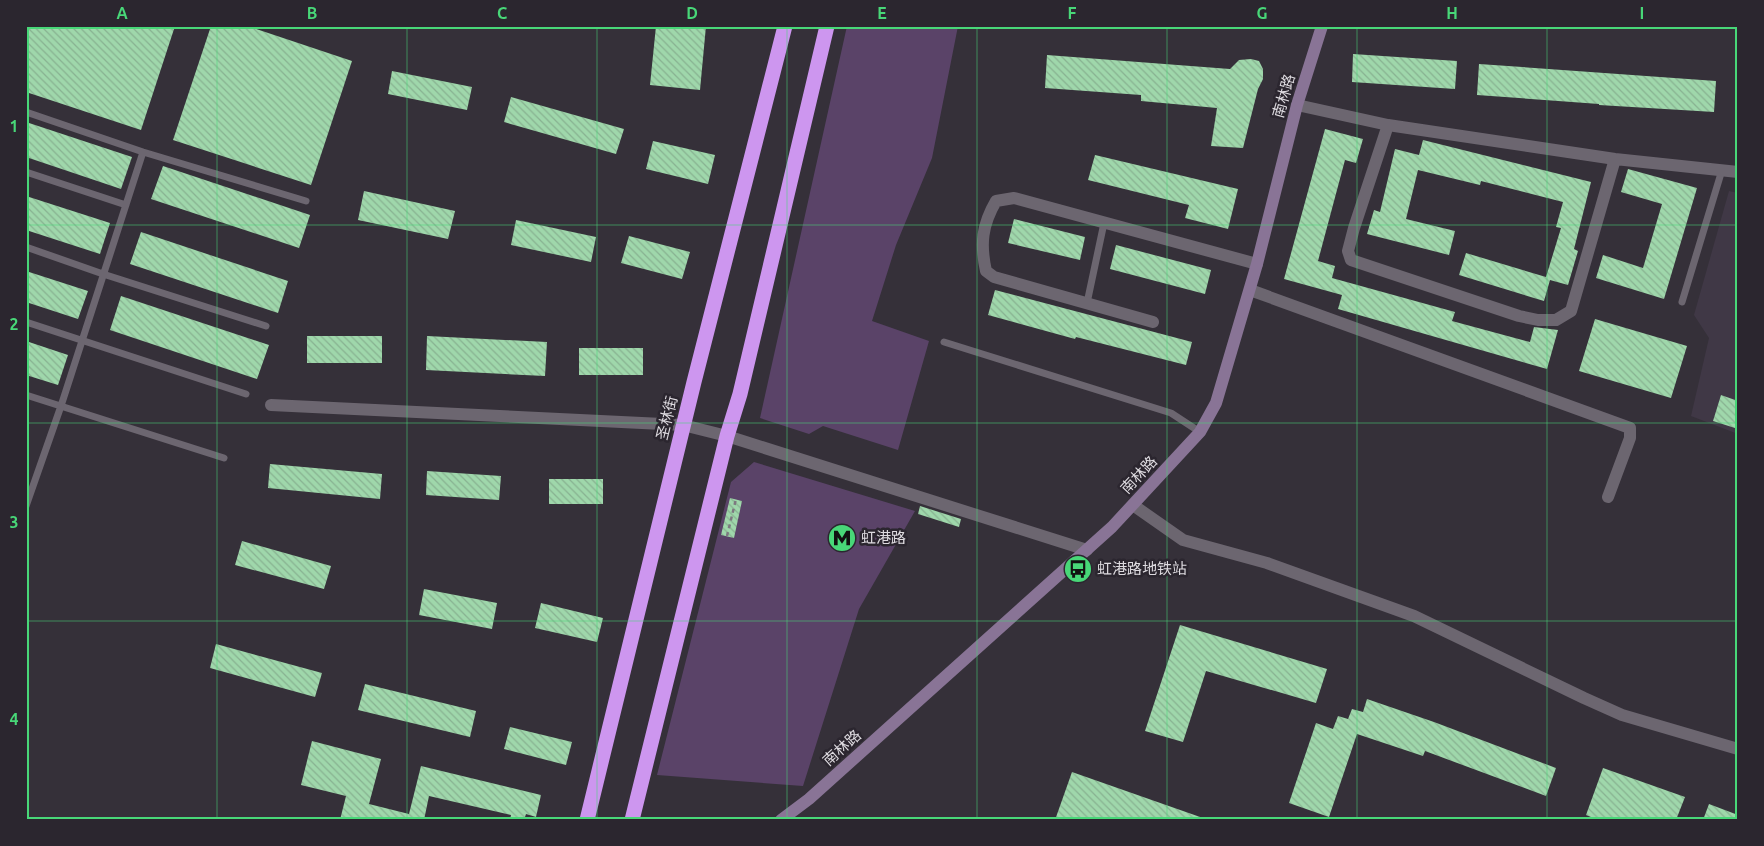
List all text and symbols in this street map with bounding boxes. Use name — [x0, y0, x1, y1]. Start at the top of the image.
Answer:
text: A — [116, 4, 128, 22]
text: B — [307, 4, 317, 22]
text: C — [497, 4, 507, 22]
text: D — [686, 4, 698, 22]
text: E — [877, 4, 887, 22]
text: F — [1068, 4, 1077, 22]
text: G — [1256, 4, 1268, 22]
text: H — [1446, 4, 1458, 22]
text: I — [1640, 4, 1644, 22]
street label: 南林路 — [1269, 72, 1298, 120]
text: 1 — [9, 117, 19, 135]
text: 2 — [9, 315, 19, 333]
street label: 圣林街 — [653, 394, 680, 442]
street label: 南林路 — [1117, 452, 1160, 497]
text: 3 — [9, 513, 19, 531]
metro station icon: 虹港路 — [827, 523, 857, 553]
place label: 虹港路 — [861, 529, 906, 546]
bus stop icon: 虹港路地铁站 — [1063, 554, 1093, 584]
place label: 虹港路地铁站 — [1097, 560, 1187, 577]
text: 4 — [9, 710, 19, 728]
street label: 南林路 — [819, 726, 864, 769]

